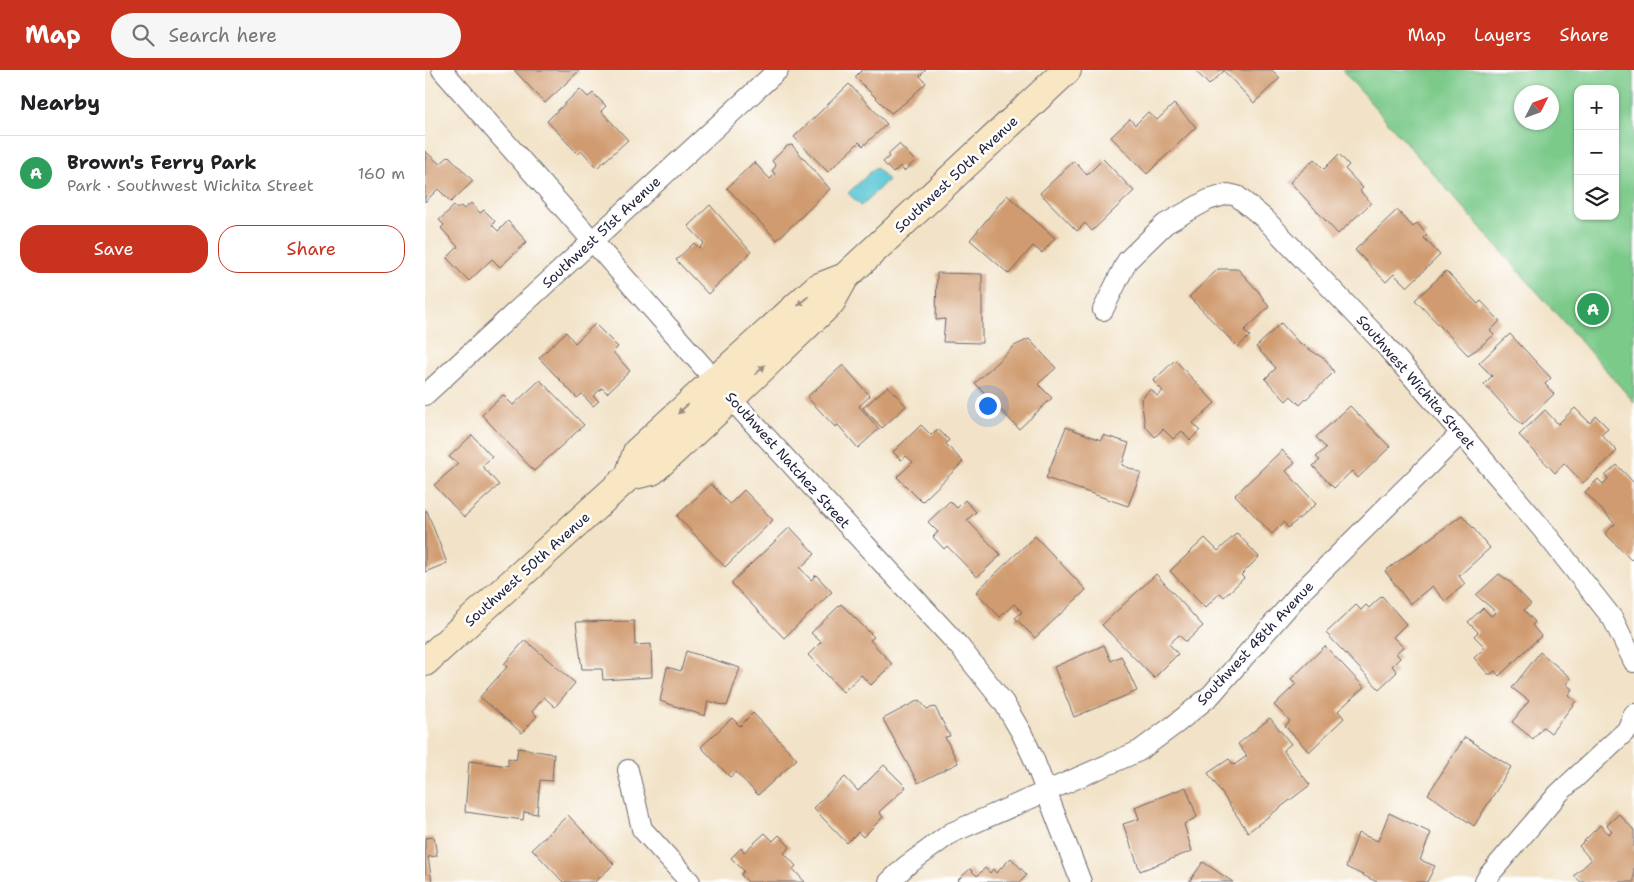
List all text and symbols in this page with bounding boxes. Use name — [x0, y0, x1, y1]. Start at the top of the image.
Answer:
search box — [111, 13, 461, 58]
text: Map — [25, 19, 81, 51]
icon: search — [129, 21, 157, 49]
text: Search here — [169, 23, 277, 48]
text: Map — [1408, 23, 1446, 47]
text: Layers — [1474, 23, 1531, 47]
text: Share — [1559, 23, 1609, 47]
north arrow — [1514, 85, 1559, 130]
map controls — [1574, 85, 1619, 220]
button: + — [1574, 85, 1619, 130]
text: Nearby — [20, 89, 100, 117]
street label: Southwest 50th Avenue — [890, 112, 1022, 236]
button: − — [1574, 130, 1619, 175]
text: Brown's Ferry Park — [67, 150, 257, 175]
text: A — [30, 163, 42, 184]
text: 160 m — [358, 163, 405, 184]
street label: Southwest 51st Avenue — [538, 172, 664, 292]
text: Park · Southwest Wichita Street — [67, 175, 314, 196]
button: layers — [1574, 175, 1619, 220]
button: Save — [20, 225, 208, 273]
button: Share — [218, 225, 405, 273]
pin: A — [1577, 290, 1609, 328]
one-way arrow — [797, 295, 810, 306]
street label: Southwest Wichita Street — [1353, 311, 1479, 453]
one-way arrow — [754, 364, 766, 376]
street label: Southwest Natchez Street — [722, 388, 854, 532]
your location — [975, 393, 1001, 419]
one-way arrow — [676, 404, 689, 415]
street label: Southwest 50th Avenue — [461, 508, 594, 630]
street label: Southwest 48th Avenue — [1193, 577, 1317, 709]

